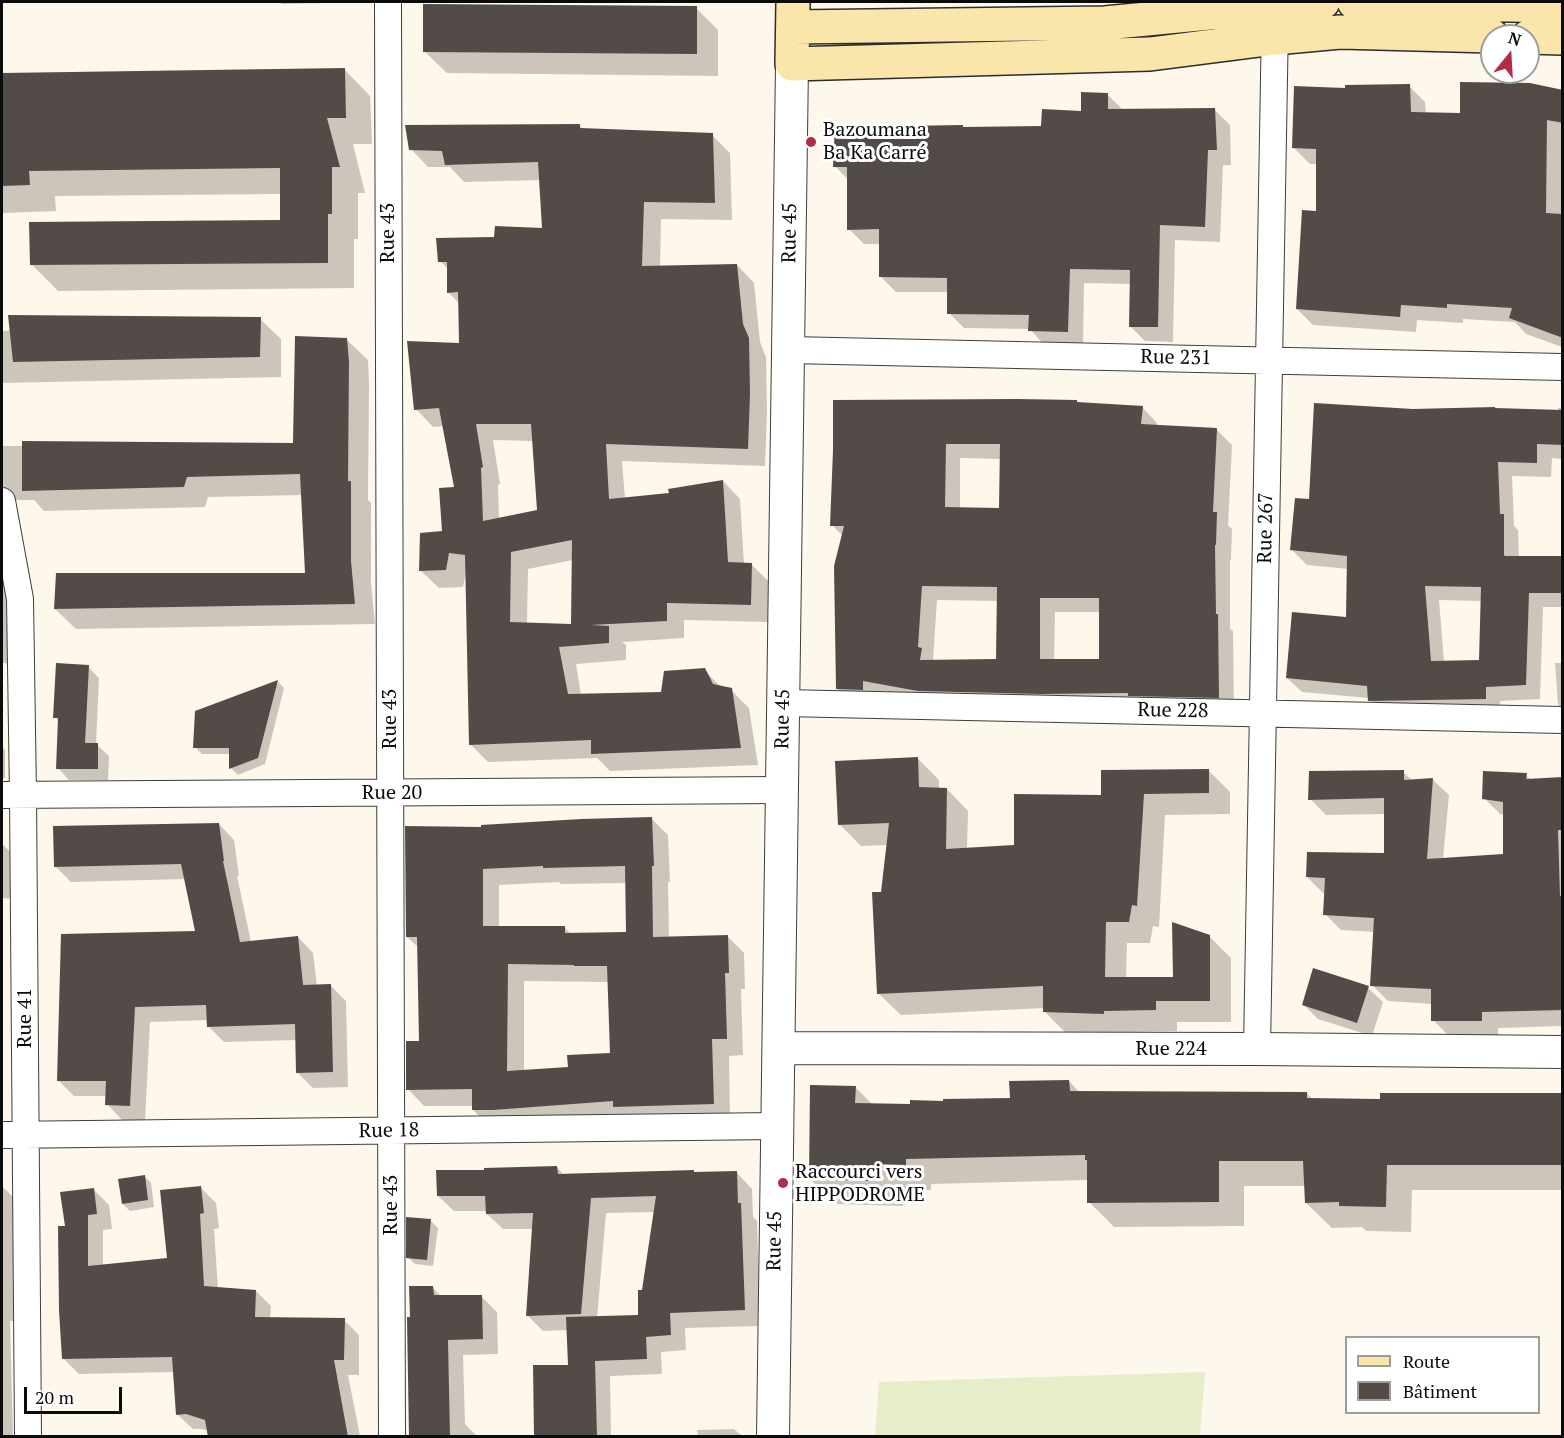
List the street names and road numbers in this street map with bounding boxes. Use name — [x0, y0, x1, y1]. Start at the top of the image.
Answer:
street label: Rue 43 — [376, 203, 400, 263]
street label: Rue 45 — [777, 203, 803, 263]
street label: Rue 231 — [1140, 345, 1212, 371]
street label: Rue 267 — [1253, 492, 1279, 564]
street label: Rue 43 — [378, 689, 402, 749]
street label: Rue 45 — [770, 689, 796, 749]
street label: Rue 228 — [1137, 698, 1209, 724]
street label: Rue 20 — [362, 781, 422, 805]
street label: Rue 41 — [13, 988, 37, 1048]
street label: Rue 224 — [1135, 1037, 1207, 1061]
street label: Rue 18 — [359, 1118, 419, 1144]
street label: Rue 43 — [379, 1175, 403, 1235]
street label: Rue 45 — [762, 1211, 788, 1271]

